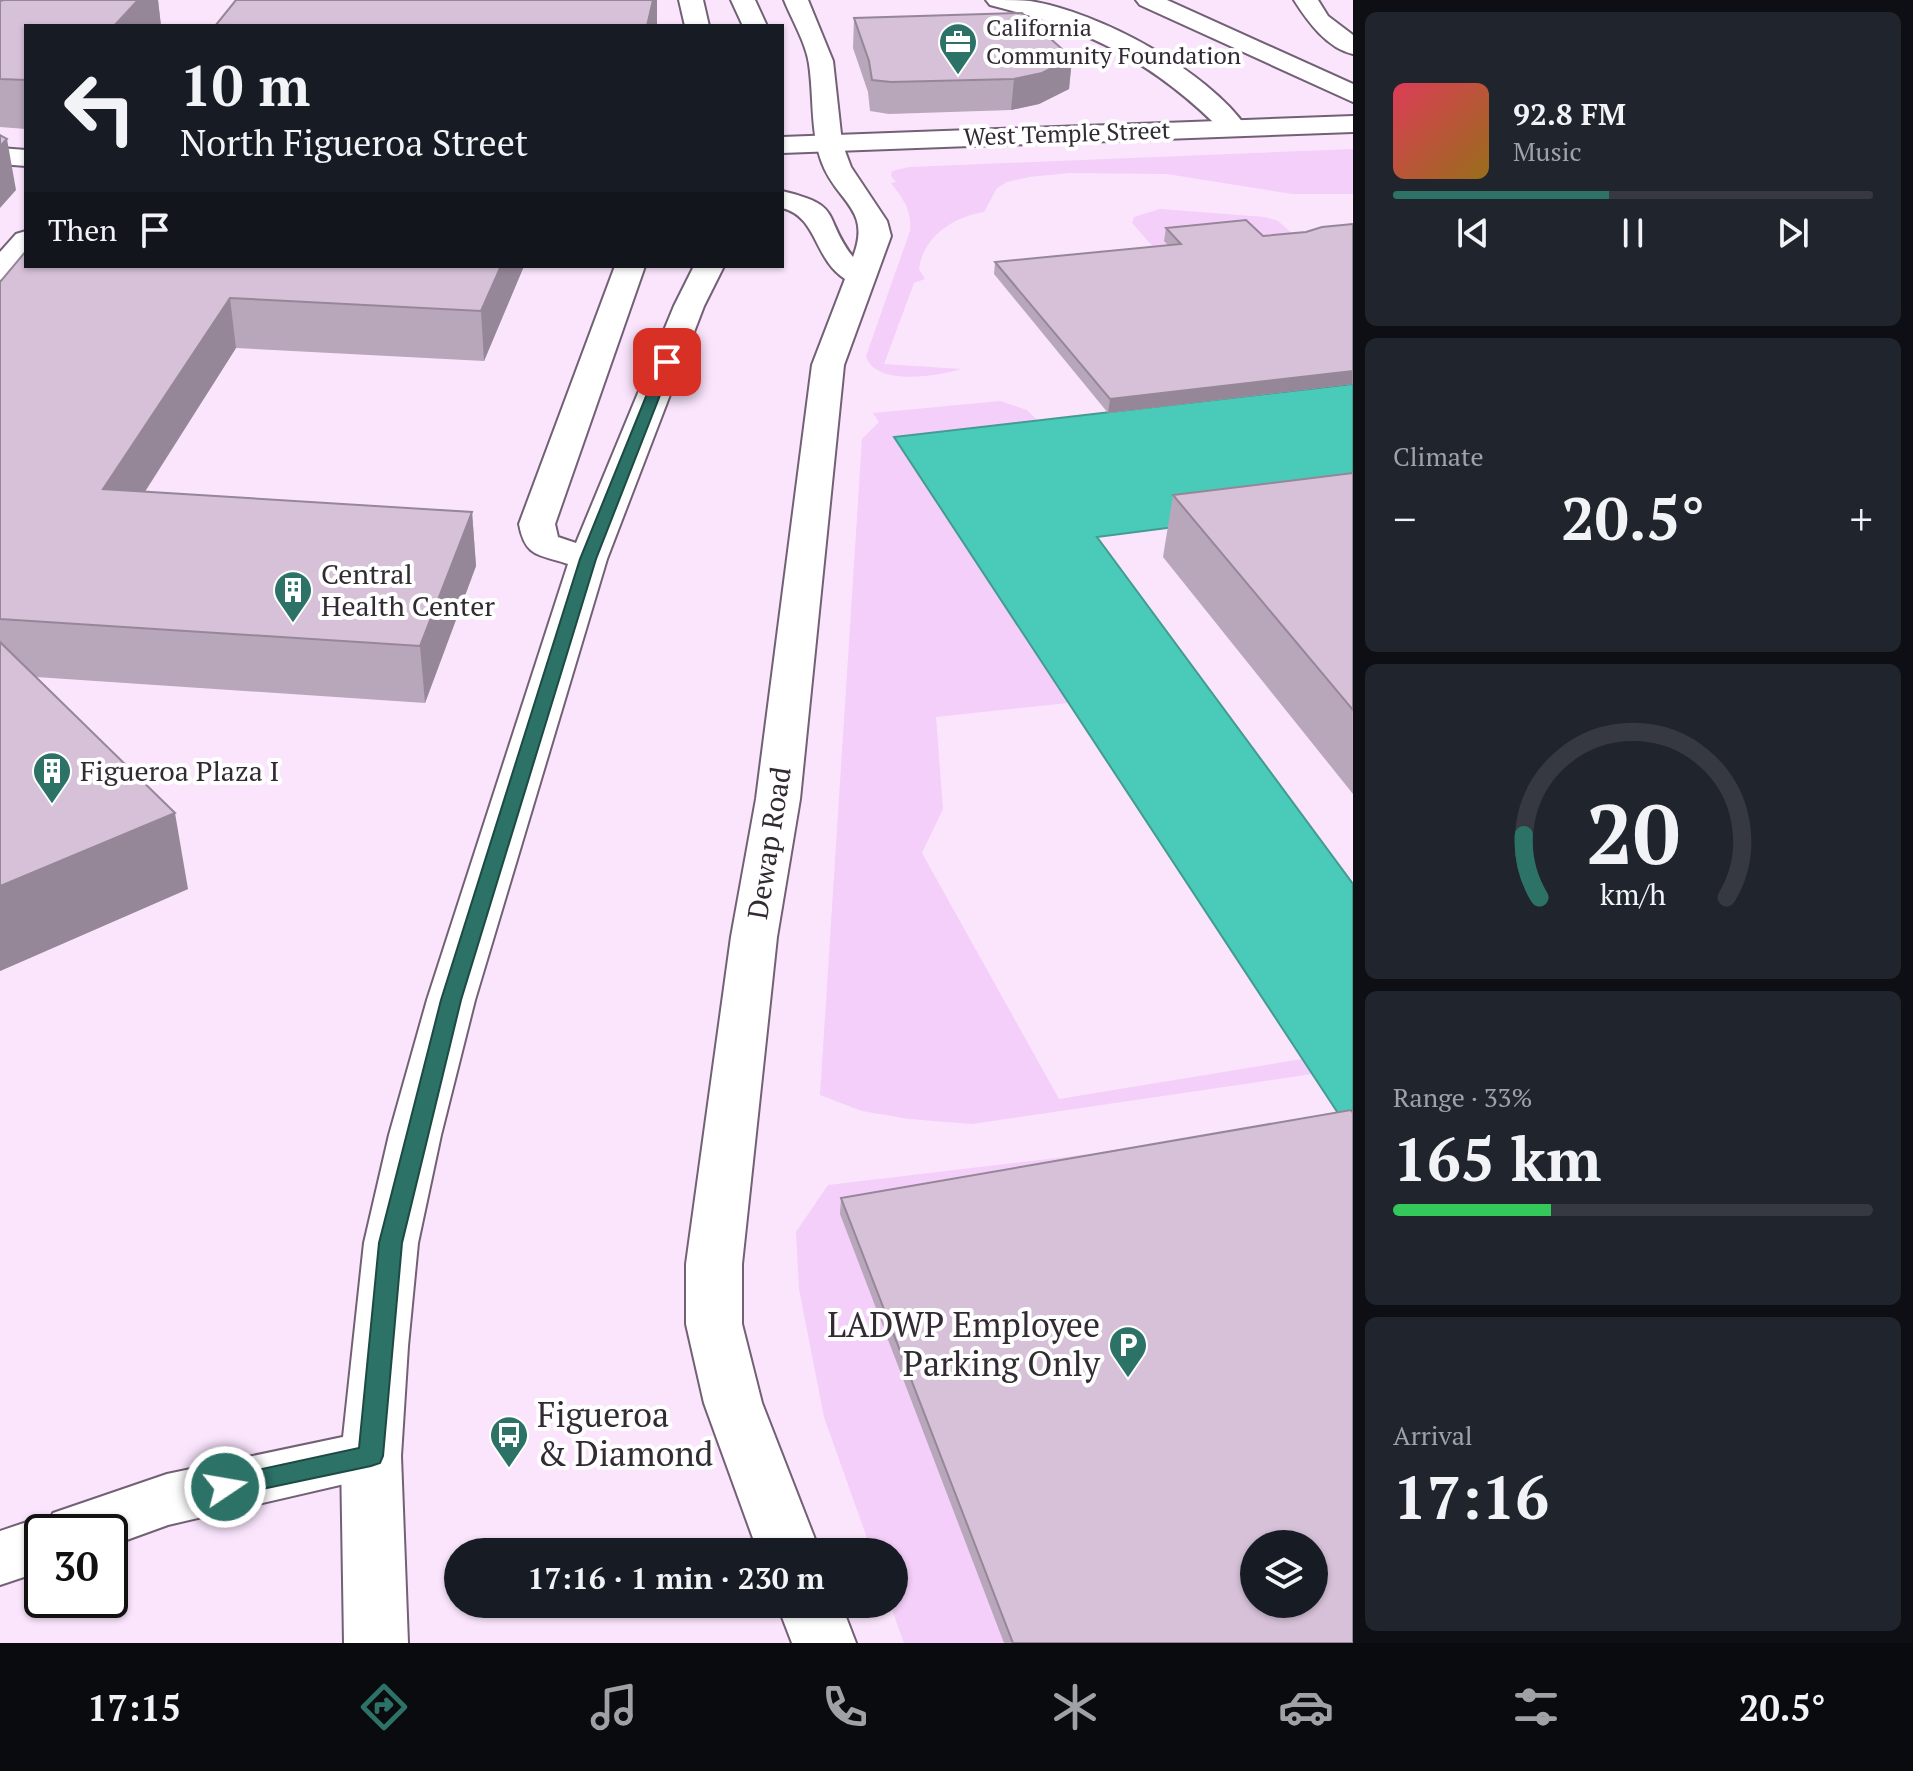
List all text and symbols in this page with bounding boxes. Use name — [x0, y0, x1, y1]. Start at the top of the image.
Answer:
place label: California Community Foundation — [986, 11, 1241, 71]
office icon: California Community Foundation — [937, 21, 979, 76]
text: 10 m — [180, 48, 310, 122]
icon: left — [48, 56, 152, 160]
text: 92.8 FM — [1513, 94, 1626, 134]
street label: West Temple Street — [963, 113, 1171, 153]
text: North Figueroa Street — [180, 119, 528, 166]
text: Music — [1513, 134, 1582, 168]
icon: arrive — [133, 208, 177, 252]
text: Then — [48, 210, 117, 250]
icon: previous — [1451, 211, 1495, 255]
icon: pause — [1611, 211, 1655, 255]
icon: next — [1771, 211, 1815, 255]
pin — [633, 328, 701, 396]
icon: arrive — [645, 340, 689, 384]
text: Climate — [1393, 439, 1484, 473]
text: 20.5° — [1561, 478, 1705, 557]
text: − — [1393, 489, 1416, 548]
text: + — [1850, 489, 1873, 548]
place label: Central Health Center — [321, 555, 495, 624]
building icon: Central Health Center — [272, 569, 314, 624]
building icon: Figueroa Plaza I — [31, 750, 73, 805]
place label: Figueroa Plaza I — [80, 752, 279, 789]
street label: Dewap Road — [738, 764, 799, 922]
text: 20 — [1586, 777, 1680, 887]
text: km/h — [1600, 875, 1666, 913]
text: Range · 33% — [1393, 1080, 1532, 1114]
text: 165 km — [1393, 1119, 1601, 1198]
place label: LADWP Employee Parking Only — [827, 1302, 1101, 1386]
parking icon: LADWP Employee Parking Only — [1107, 1324, 1149, 1379]
place label: Figueroa & Diamond — [537, 1392, 714, 1476]
bus stop icon: Figueroa & Diamond — [488, 1414, 530, 1469]
text: Arrival — [1393, 1418, 1473, 1452]
position arrow — [183, 1445, 267, 1529]
text: 17:16 — [1393, 1457, 1549, 1536]
speed limit sign: 30 — [24, 1514, 128, 1618]
map controls — [1240, 1530, 1328, 1618]
button: layers — [1240, 1530, 1328, 1618]
text: 17:16 · 1 min · 230 m — [528, 1558, 824, 1598]
icon: directions — [356, 1679, 412, 1735]
icon: music — [586, 1679, 642, 1735]
icon: phone — [817, 1679, 873, 1735]
icon: climate — [1047, 1679, 1103, 1735]
icon: car — [1278, 1679, 1334, 1735]
icon: filters — [1508, 1679, 1564, 1735]
text: 17:15 — [87, 1684, 181, 1731]
text: 20.5° — [1739, 1684, 1826, 1731]

